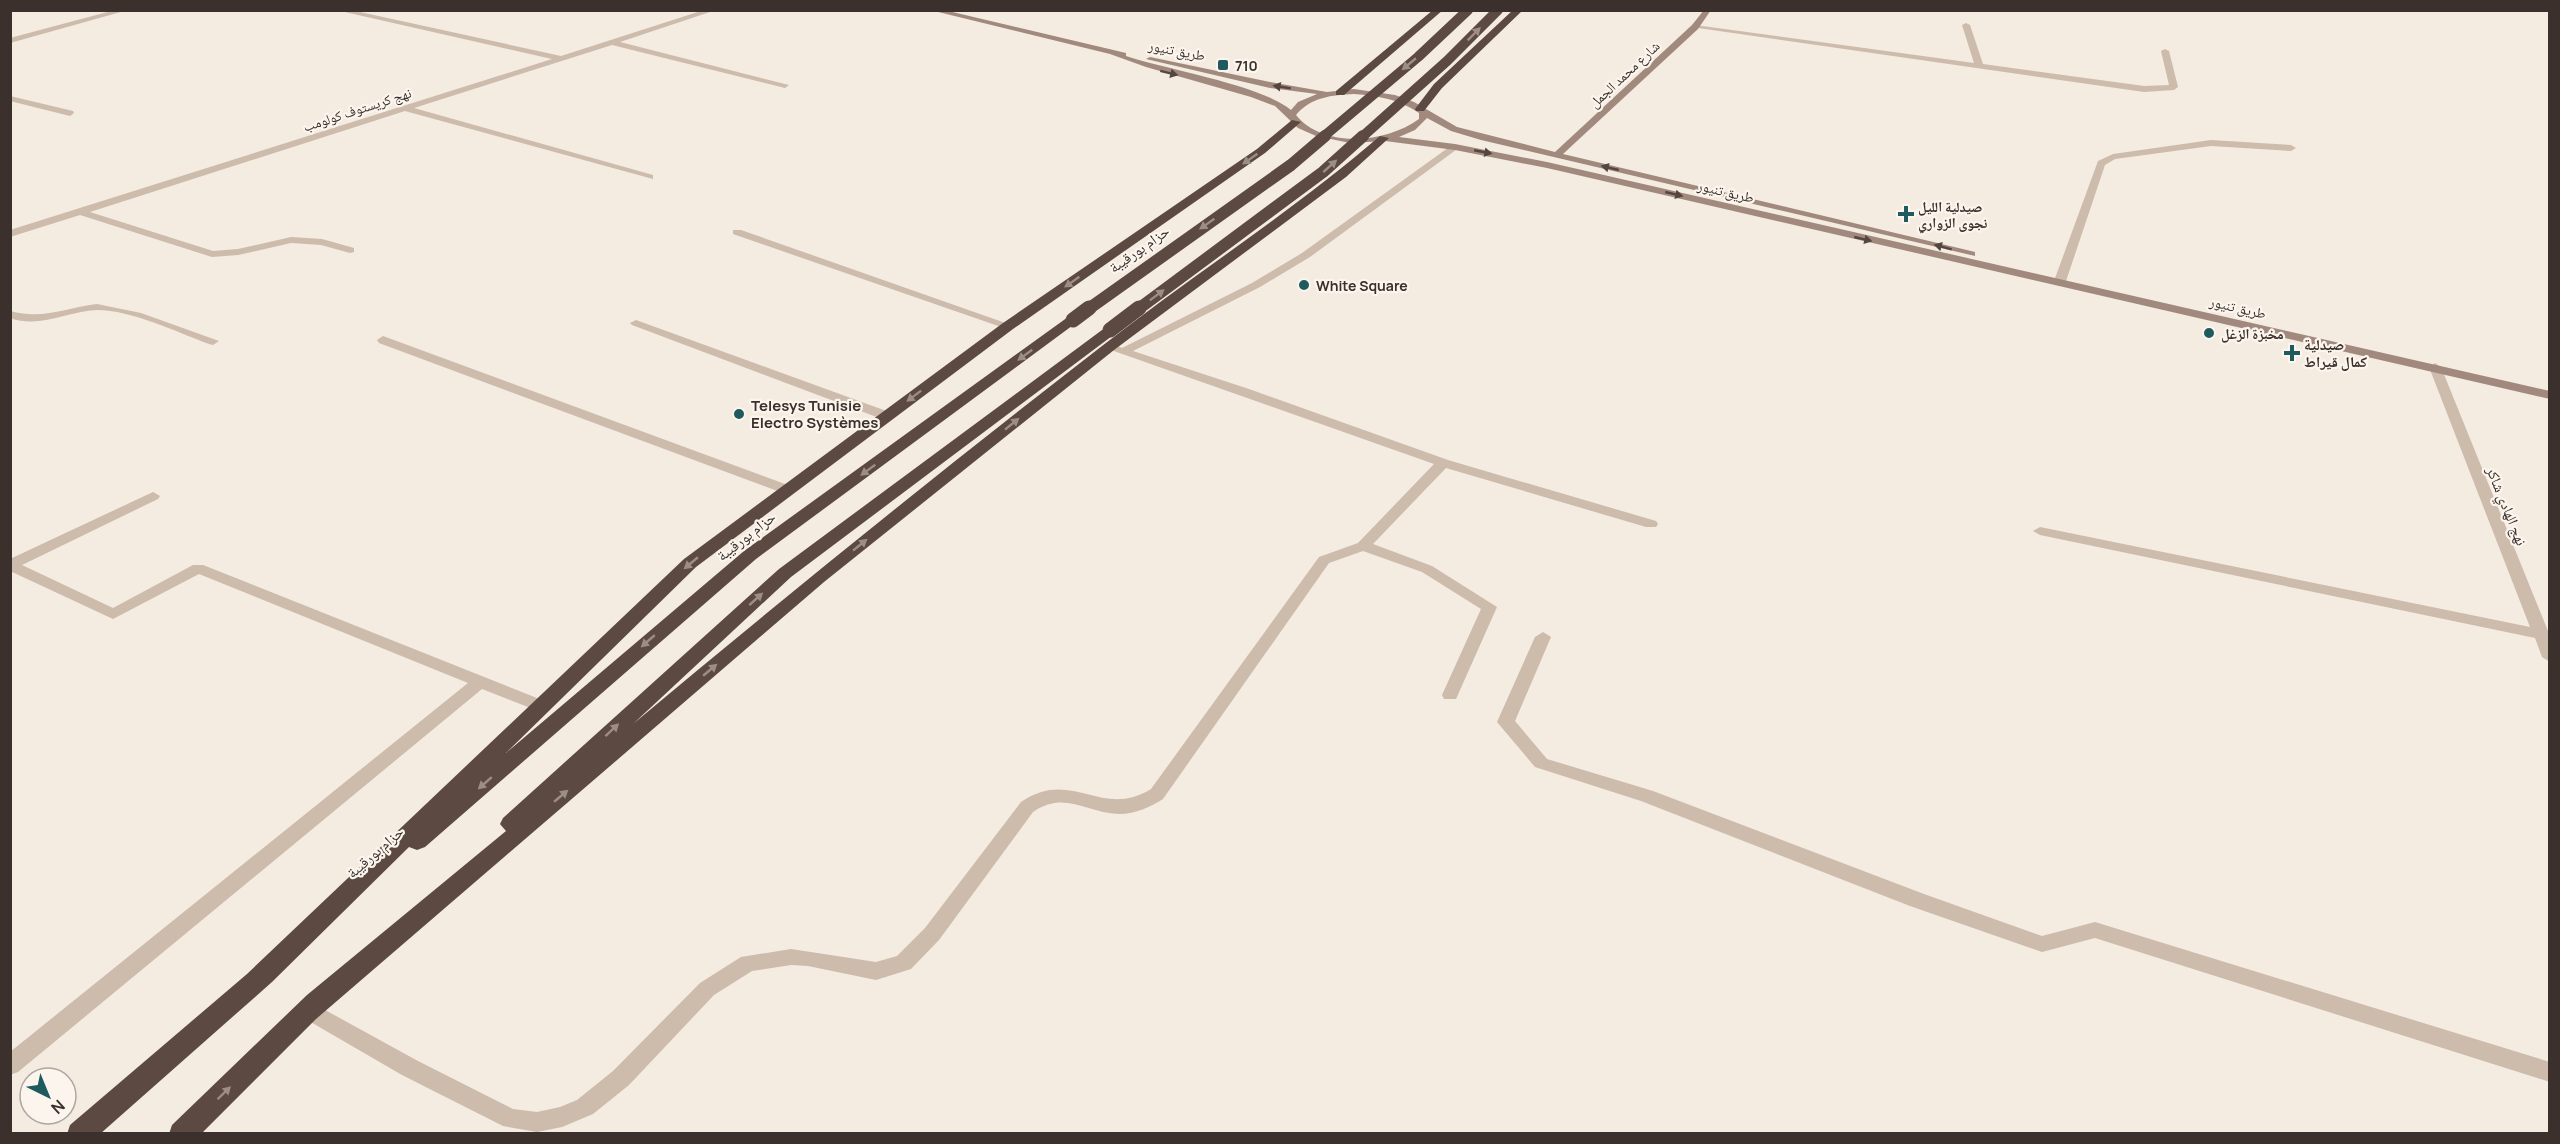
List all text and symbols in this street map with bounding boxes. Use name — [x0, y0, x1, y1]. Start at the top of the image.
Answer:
one-way arrow — [1466, 28, 1480, 42]
street label: طريق تنيور — [1146, 35, 1207, 66]
street label: شارع محمد الجمل — [1585, 36, 1664, 112]
place label: 710 — [1235, 56, 1258, 75]
marker: 710 — [1216, 58, 1230, 72]
one-way arrow — [1401, 58, 1417, 71]
one-way arrow — [1160, 69, 1178, 78]
street label: نهج كريستوف كولومب — [300, 82, 414, 136]
one-way arrow — [1272, 83, 1291, 92]
one-way arrow — [1474, 148, 1493, 157]
one-way arrow — [1242, 153, 1258, 164]
one-way arrow — [1322, 160, 1337, 173]
one-way arrow — [1601, 162, 1620, 172]
street label: طريق تنيور — [1695, 175, 1756, 208]
one-way arrow — [1664, 190, 1683, 200]
place label: صيدلية الليل نجوى الزواري — [1918, 197, 1987, 234]
marker: صيدلية الليل نجوى الزواري — [1899, 207, 1913, 221]
one-way arrow — [1200, 218, 1215, 230]
street label: حزام بورقيبة — [1105, 220, 1174, 277]
one-way arrow — [1854, 235, 1873, 244]
one-way arrow — [1934, 241, 1952, 251]
one-way arrow — [1065, 276, 1081, 288]
place label: White Square — [1316, 276, 1408, 295]
marker: White Square — [1297, 278, 1311, 292]
one-way arrow — [1150, 290, 1165, 302]
street label: طريق تنيور — [2207, 291, 2268, 324]
place label: مخبزة الزغل — [2221, 324, 2284, 343]
marker: مخبزة الزغل — [2202, 326, 2216, 340]
place label: صيدلية كمال قيراط — [2304, 334, 2368, 372]
marker: صيدلية كمال قيراط — [2285, 346, 2299, 360]
one-way arrow — [1018, 348, 1033, 360]
one-way arrow — [907, 390, 923, 402]
place label: Telesys Tunisie Electro Systèmes — [751, 395, 878, 433]
marker: Telesys Tunisie Electro Systèmes — [732, 407, 746, 421]
one-way arrow — [1004, 417, 1020, 430]
street label: نهج الهادي شاكر — [2480, 462, 2532, 549]
one-way arrow — [860, 463, 875, 475]
street label: حزام بورقيبة — [712, 506, 780, 566]
one-way arrow — [852, 540, 867, 552]
one-way arrow — [684, 556, 699, 569]
one-way arrow — [748, 593, 763, 606]
one-way arrow — [641, 634, 656, 647]
one-way arrow — [702, 664, 717, 677]
one-way arrow — [605, 724, 619, 738]
one-way arrow — [478, 776, 493, 789]
one-way arrow — [553, 790, 568, 803]
street label: حزام بورقيبة — [342, 821, 408, 883]
north arrow — [18, 1066, 78, 1126]
one-way arrow — [216, 1086, 231, 1100]
text: N — [47, 1095, 70, 1119]

